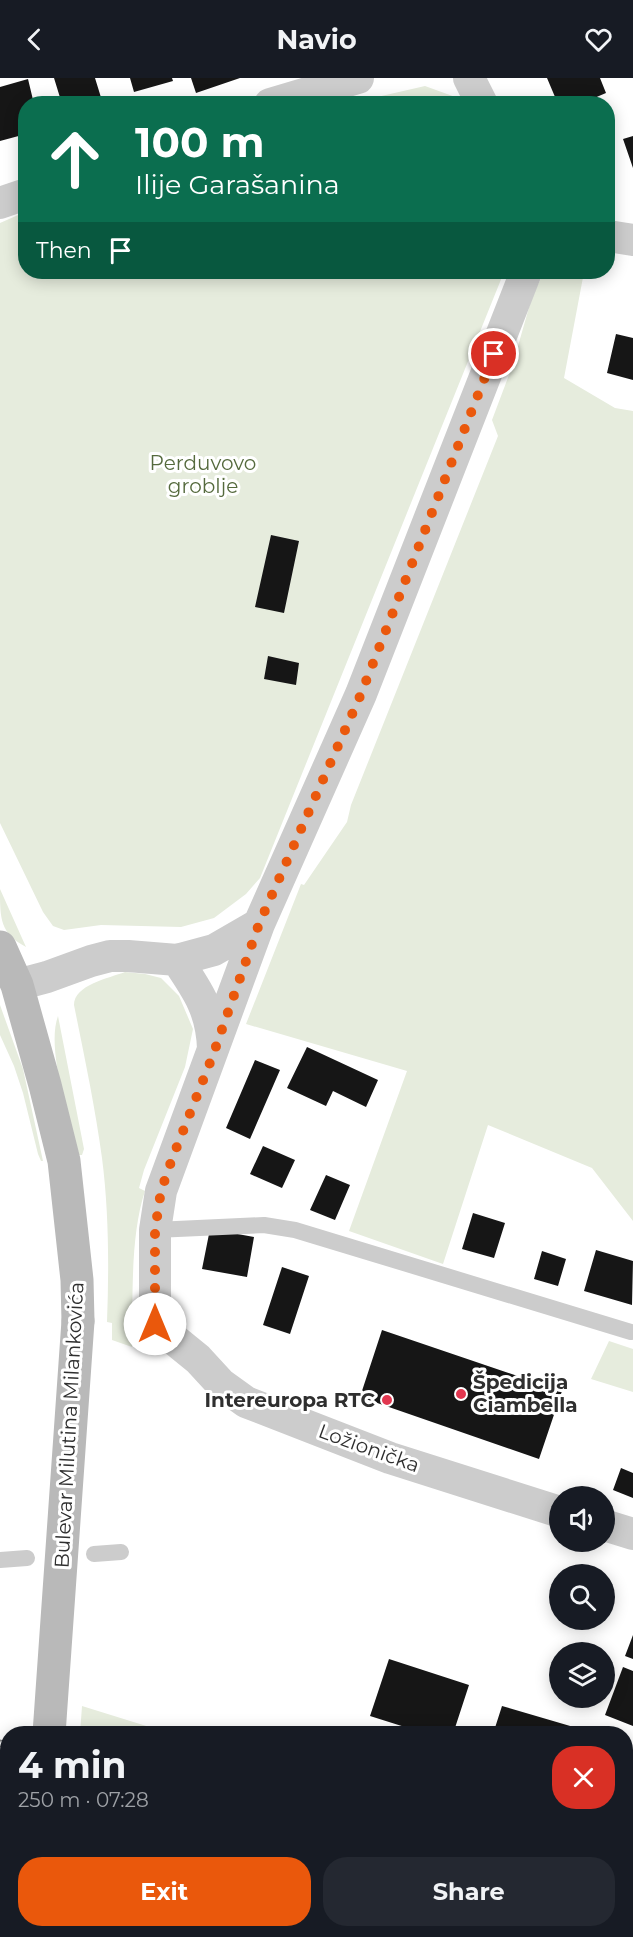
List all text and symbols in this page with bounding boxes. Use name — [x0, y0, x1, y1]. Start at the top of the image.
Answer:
icon: back — [18, 23, 51, 56]
text: Navio — [276, 23, 357, 56]
icon: heart — [582, 23, 615, 56]
text: 100 m — [135, 116, 264, 168]
icon: ahead — [36, 120, 114, 198]
text: Ilije Garašanina — [135, 168, 340, 201]
icon: arrive — [104, 234, 137, 267]
text: Then — [36, 237, 92, 264]
pin — [468, 328, 519, 379]
icon: arrive — [477, 337, 510, 370]
park label: Perduvovo groblje — [150, 451, 256, 498]
street label: Bulevar Milutina Milankovića — [50, 1281, 88, 1569]
position arrow — [123, 1292, 187, 1356]
place label: Špedicija Ciambella — [473, 1370, 578, 1417]
marker: Špedicija Ciambella — [454, 1387, 468, 1401]
place label: Intereuropa RTC — [205, 1388, 376, 1412]
marker: Intereuropa RTC — [380, 1393, 394, 1407]
street label: Ložionička — [315, 1419, 423, 1477]
map controls — [549, 1486, 615, 1708]
button: sound — [549, 1486, 615, 1552]
button: search — [549, 1564, 615, 1630]
button: layers — [549, 1642, 615, 1708]
text: 4 min — [18, 1743, 126, 1787]
button: close — [552, 1746, 615, 1809]
text: 250 m · 07:28 — [18, 1788, 149, 1812]
button: Exit — [18, 1857, 311, 1926]
button: Share — [323, 1857, 615, 1926]

